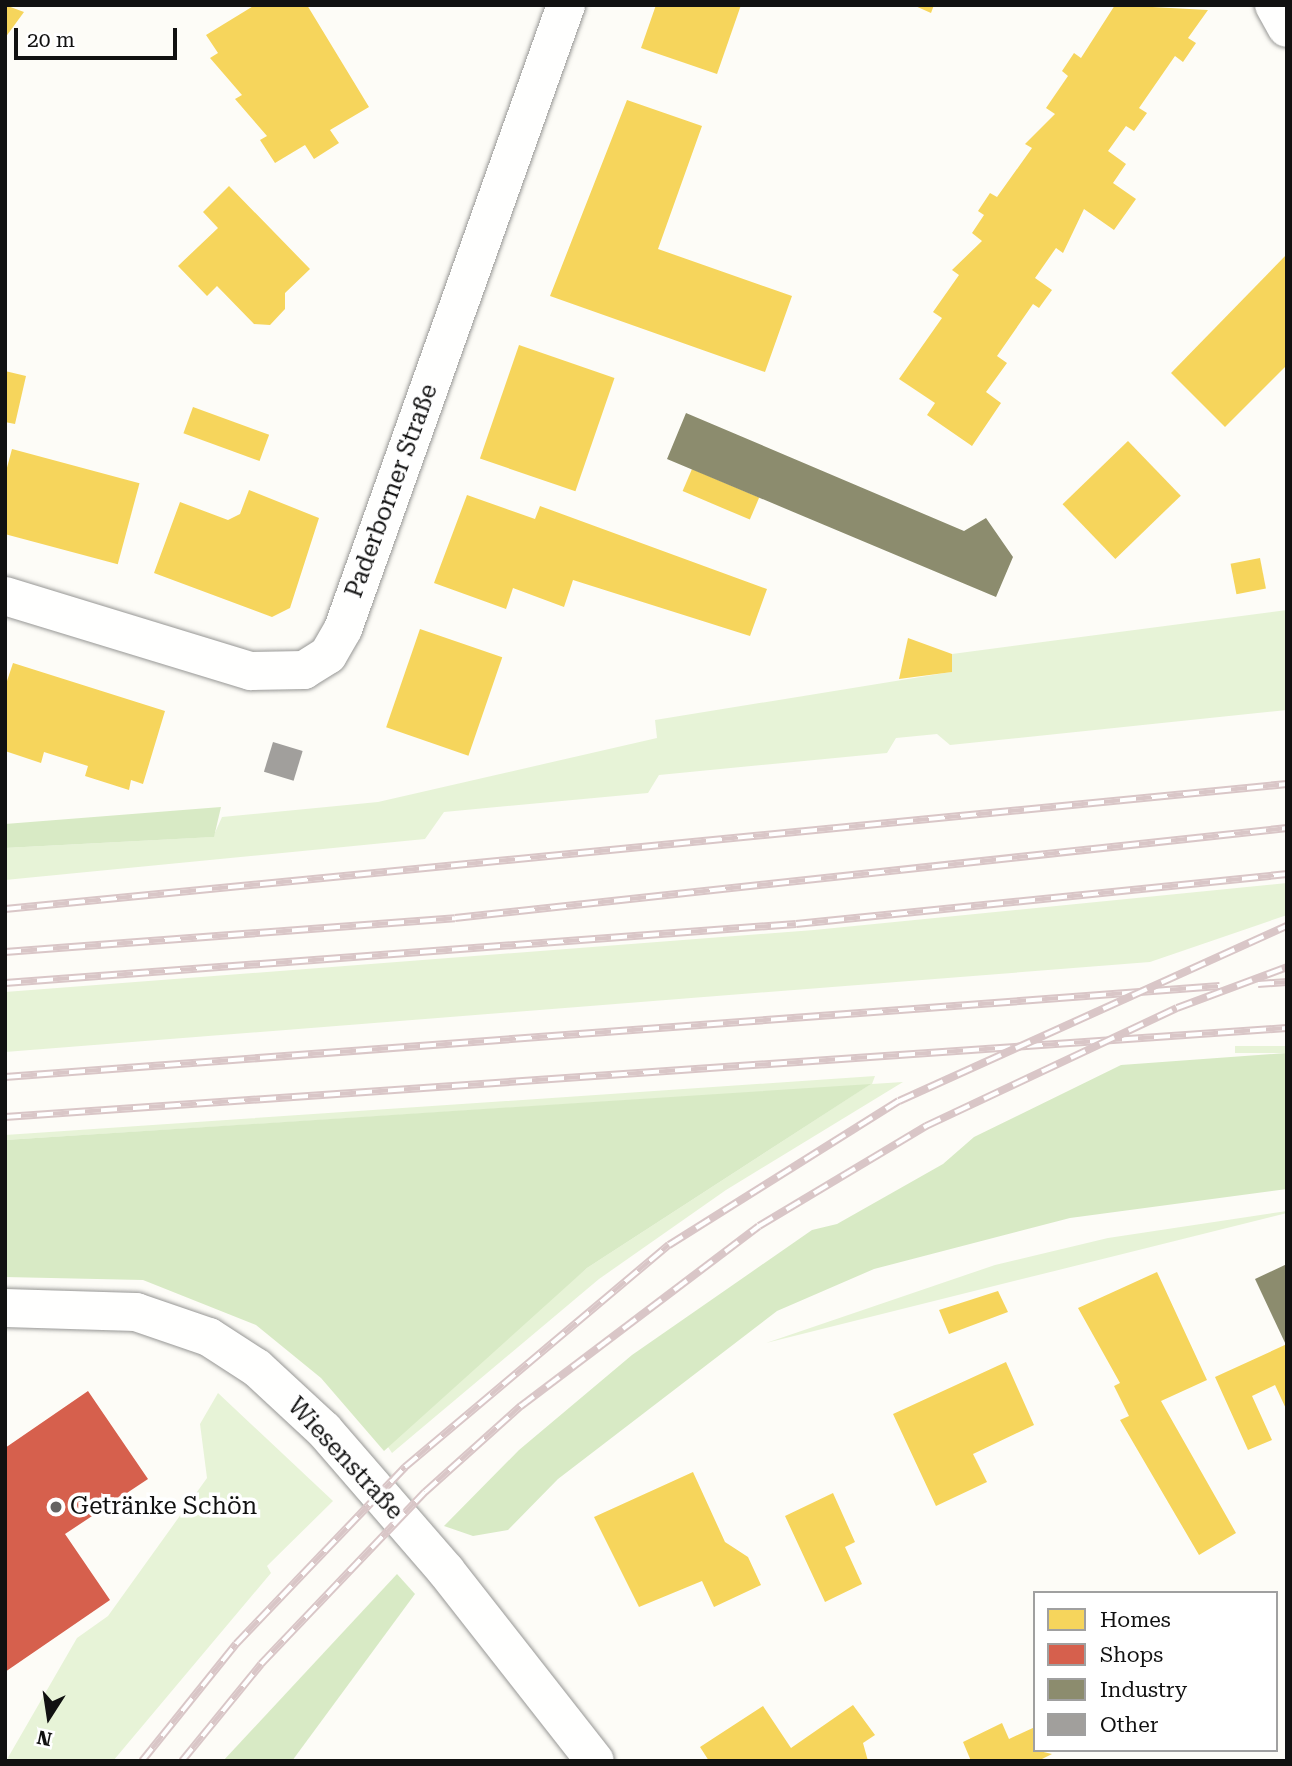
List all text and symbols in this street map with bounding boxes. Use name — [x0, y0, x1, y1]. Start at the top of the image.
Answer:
scale bar — [18, 14, 180, 58]
text: 20 m — [27, 28, 75, 52]
street label: Paderborner Straße — [340, 380, 444, 602]
street label: Wiesenstraße — [281, 1392, 409, 1526]
place label: Getränke Schön — [70, 1493, 257, 1521]
marker: Getränke Schön — [48, 1499, 64, 1515]
legend — [1033, 1591, 1278, 1752]
text: Homes — [1100, 1608, 1171, 1632]
text: Shops — [1100, 1643, 1163, 1667]
text: Industry — [1100, 1678, 1187, 1702]
north arrow — [14, 1682, 84, 1752]
text: Other — [1100, 1713, 1158, 1737]
text: N — [35, 1725, 54, 1751]

